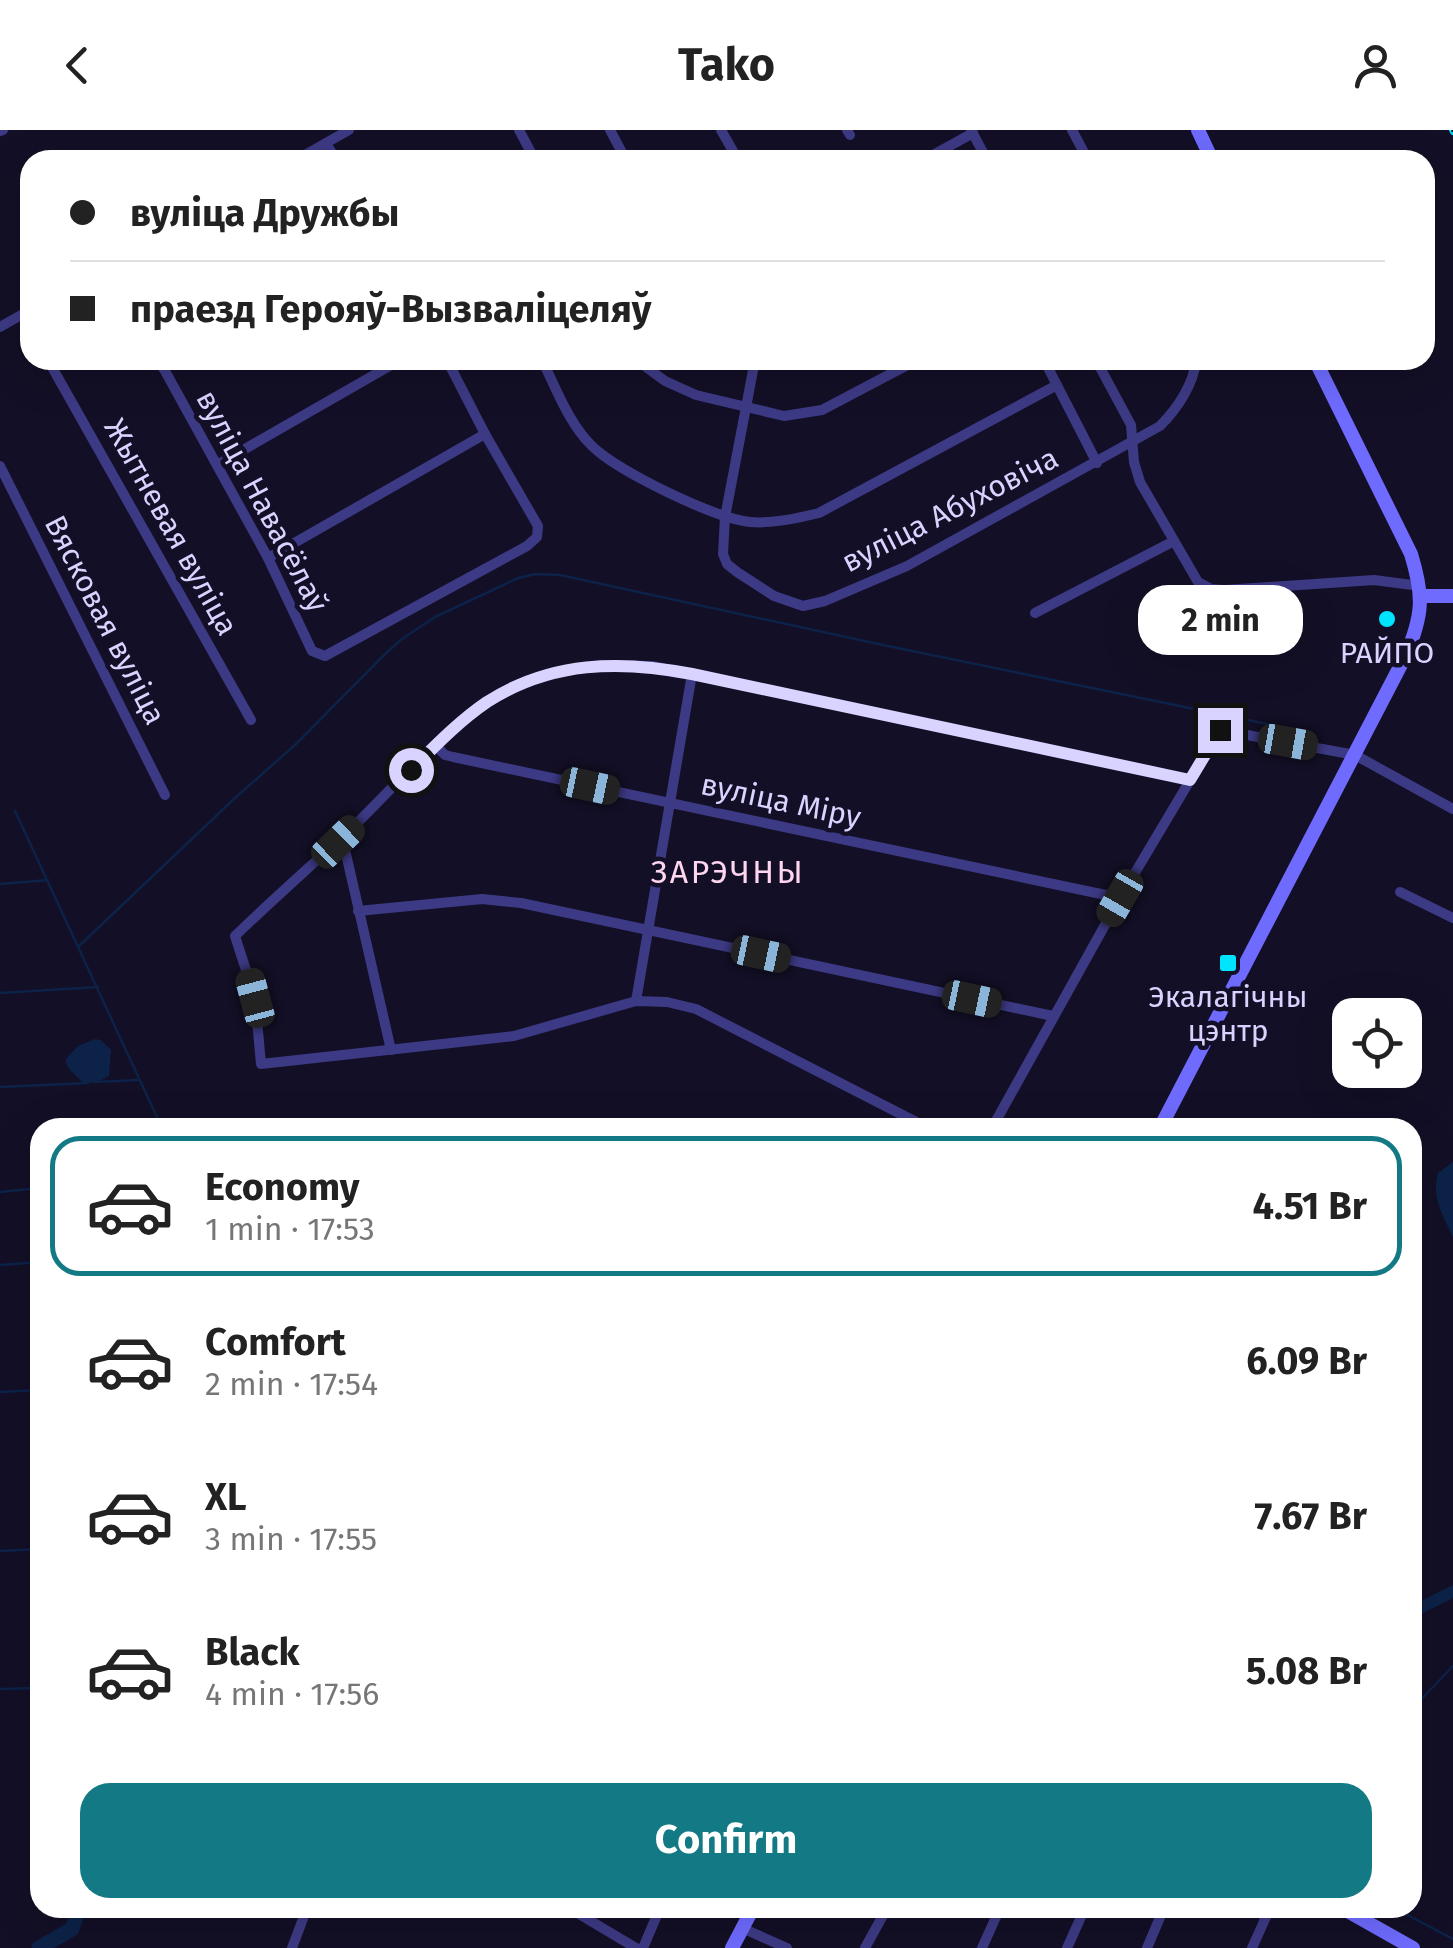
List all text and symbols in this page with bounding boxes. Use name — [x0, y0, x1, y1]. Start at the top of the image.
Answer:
icon: back — [50, 38, 105, 93]
text: Tako — [678, 38, 775, 92]
icon: person — [1348, 38, 1403, 93]
text: вуліца Дружбы — [130, 190, 400, 236]
text: праезд Герояў-Вызваліцеляў — [130, 286, 652, 332]
street label: вуліца Навасёлаў — [188, 384, 336, 618]
street label: Жытневая вуліца — [97, 412, 245, 642]
street label: вуліца Абуховіча — [836, 440, 1064, 580]
street label: Вясковая вуліца — [37, 509, 173, 731]
callout: 2 min — [1138, 585, 1302, 655]
text: 2 min — [1181, 601, 1260, 639]
marker: РАЙПО — [1376, 608, 1398, 630]
place label: РАЙПО — [1340, 635, 1434, 671]
route end — [1198, 708, 1243, 753]
car — [1256, 722, 1320, 762]
route start — [389, 748, 434, 793]
car — [558, 765, 622, 807]
street label: вуліца Міру — [698, 766, 865, 836]
car — [306, 810, 370, 874]
district label: ЗАРЭЧНЫ — [651, 853, 805, 891]
car — [1092, 865, 1148, 931]
car — [729, 933, 793, 975]
marker: Экалагічны цэнтр — [1217, 952, 1239, 974]
car — [233, 965, 277, 1031]
car — [940, 978, 1004, 1020]
place label: Экалагічны цэнтр — [1149, 979, 1307, 1049]
map controls — [1332, 998, 1422, 1088]
button: locate — [1332, 998, 1422, 1088]
icon: car — [85, 1161, 175, 1251]
text: Economy — [205, 1164, 360, 1210]
text: 4.51 Br — [1253, 1183, 1367, 1229]
text: 1 min · 17:53 — [205, 1210, 375, 1248]
icon: car — [85, 1316, 175, 1406]
text: Comfort — [205, 1319, 346, 1365]
text: 6.09 Br — [1246, 1338, 1367, 1384]
text: 2 min · 17:54 — [205, 1365, 378, 1403]
icon: car — [85, 1471, 175, 1561]
text: XL — [205, 1474, 247, 1520]
text: 7.67 Br — [1255, 1493, 1367, 1539]
text: 3 min · 17:55 — [205, 1520, 377, 1558]
icon: car — [85, 1626, 175, 1716]
text: Black — [205, 1629, 300, 1675]
text: 5.08 Br — [1246, 1648, 1367, 1694]
text: 4 min · 17:56 — [205, 1675, 379, 1713]
button: Confirm — [80, 1783, 1372, 1898]

